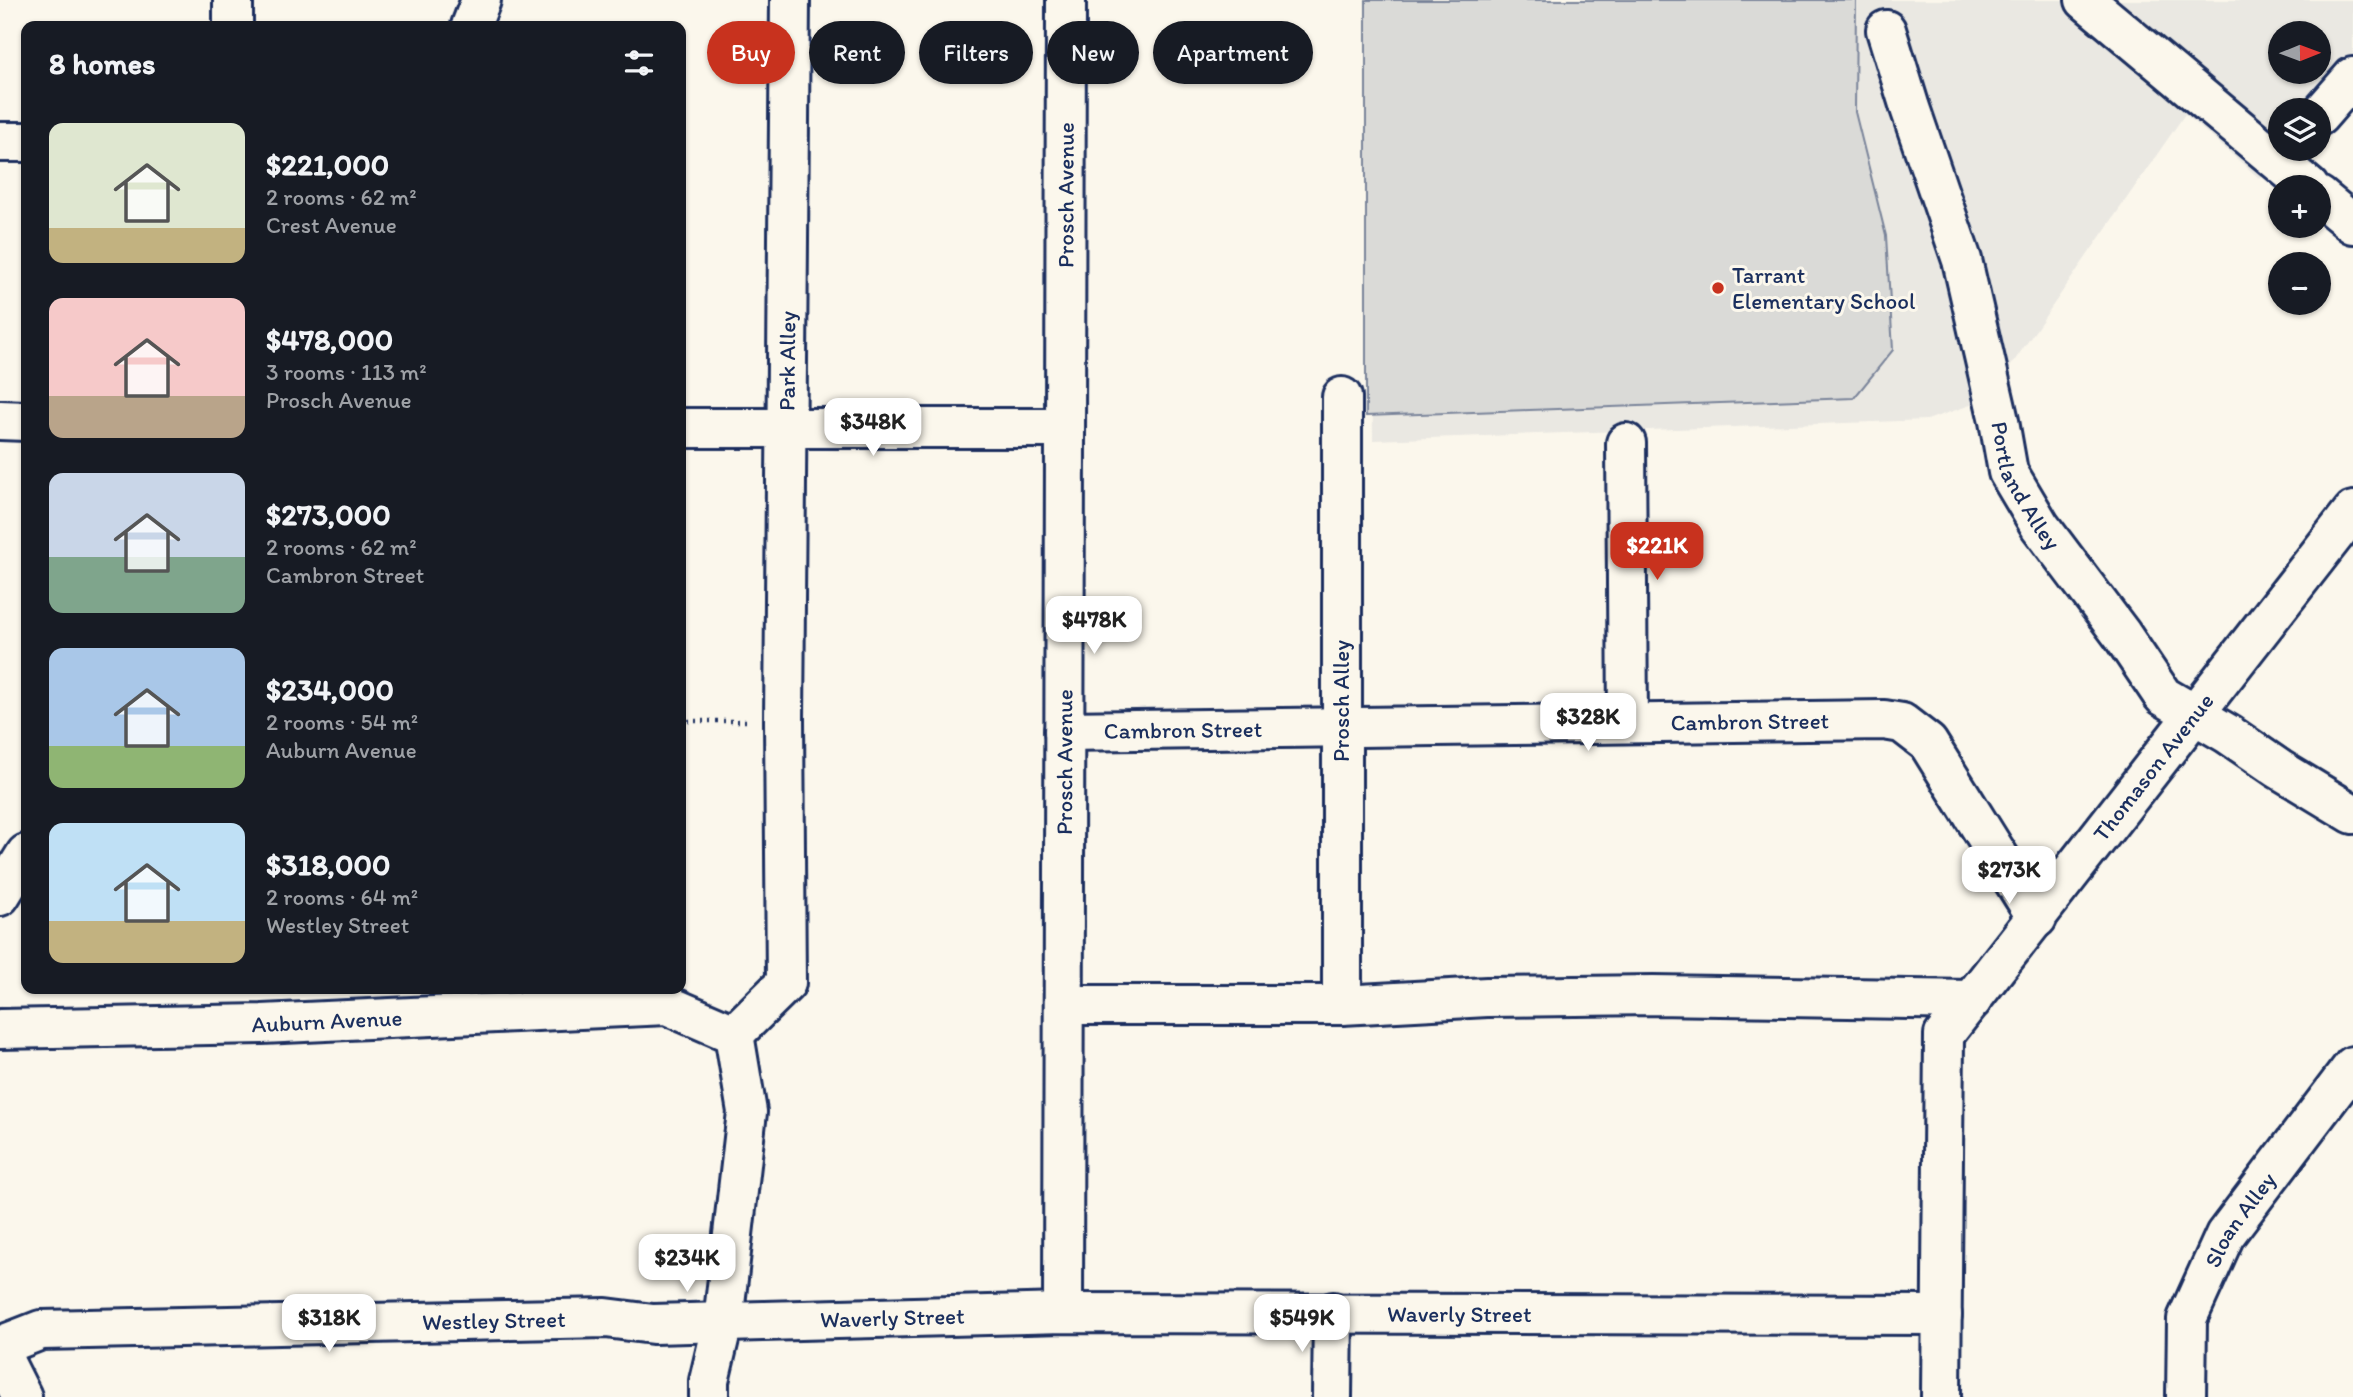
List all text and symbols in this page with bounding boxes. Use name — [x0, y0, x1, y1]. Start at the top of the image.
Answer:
chip: Buy — [707, 21, 795, 84]
chip: Rent — [809, 21, 905, 84]
chip: Filters — [919, 21, 1033, 84]
chip: New — [1047, 21, 1139, 84]
chip: Apartment — [1153, 21, 1313, 84]
north arrow — [2268, 21, 2331, 84]
map controls — [2268, 21, 2331, 315]
icon: filters — [620, 44, 658, 82]
text: 8 homes — [49, 45, 156, 82]
button: layers — [2268, 98, 2331, 161]
street label: Prosch Avenue — [1051, 122, 1080, 268]
text: $221,000 — [266, 146, 389, 183]
icon: home — [105, 151, 189, 235]
button: + — [2268, 175, 2331, 238]
text: 2 rooms · 62 m² — [266, 183, 417, 211]
text: Crest Avenue — [266, 211, 397, 239]
button: − — [2268, 252, 2331, 315]
place label: Tarrant Elementary School — [1732, 261, 1916, 315]
marker: Tarrant Elementary School — [1710, 280, 1726, 296]
street label: Park Alley — [773, 311, 801, 411]
text: $478,000 — [266, 321, 393, 358]
icon: home — [105, 326, 189, 410]
text: 3 rooms · 113 m² — [266, 358, 427, 386]
text: Prosch Avenue — [266, 386, 412, 414]
pin: $348K — [824, 398, 922, 458]
text: $348K — [840, 407, 906, 435]
street label: Portland Alley — [1985, 419, 2067, 555]
text: $273,000 — [266, 496, 391, 533]
icon: home — [105, 501, 189, 585]
pin: $221K — [1608, 522, 1706, 582]
text: $221K — [1626, 531, 1688, 559]
text: 2 rooms · 62 m² — [266, 533, 417, 561]
text: Cambron Street — [266, 561, 424, 589]
pin: $478K — [1045, 596, 1143, 656]
text: $478K — [1062, 605, 1126, 633]
street label: Prosch Alley — [1327, 640, 1355, 762]
text: $234,000 — [266, 671, 394, 708]
icon: home — [105, 676, 189, 760]
street label: Thomason Avenue — [2087, 687, 2220, 847]
street label: Prosch Avenue — [1050, 689, 1078, 835]
pin: $328K — [1539, 694, 1637, 753]
text: $328K — [1556, 702, 1620, 730]
street label: Cambron Street — [1670, 706, 1829, 736]
text: 2 rooms · 54 m² — [266, 708, 418, 736]
street label: Cambron Street — [1104, 715, 1262, 745]
text: Auburn Avenue — [266, 736, 417, 764]
text: $318,000 — [266, 846, 390, 883]
pin: $273K — [1960, 846, 2058, 906]
icon: home — [105, 851, 189, 935]
text: $273K — [1978, 855, 2040, 883]
text: 2 rooms · 64 m² — [266, 883, 418, 911]
text: Westley Street — [266, 911, 409, 939]
street label: Auburn Avenue — [251, 1003, 403, 1038]
street label: Sloan Alley — [2198, 1166, 2282, 1272]
pin: $234K — [638, 1234, 736, 1294]
text: $234K — [655, 1243, 719, 1271]
pin: $318K — [280, 1294, 378, 1354]
pin: $549K — [1253, 1294, 1351, 1354]
street label: Waverly Street — [1387, 1300, 1532, 1328]
street label: Waverly Street — [820, 1302, 965, 1334]
text: $318K — [298, 1303, 360, 1331]
text: $549K — [1270, 1303, 1334, 1331]
street label: Westley Street — [422, 1305, 566, 1336]

